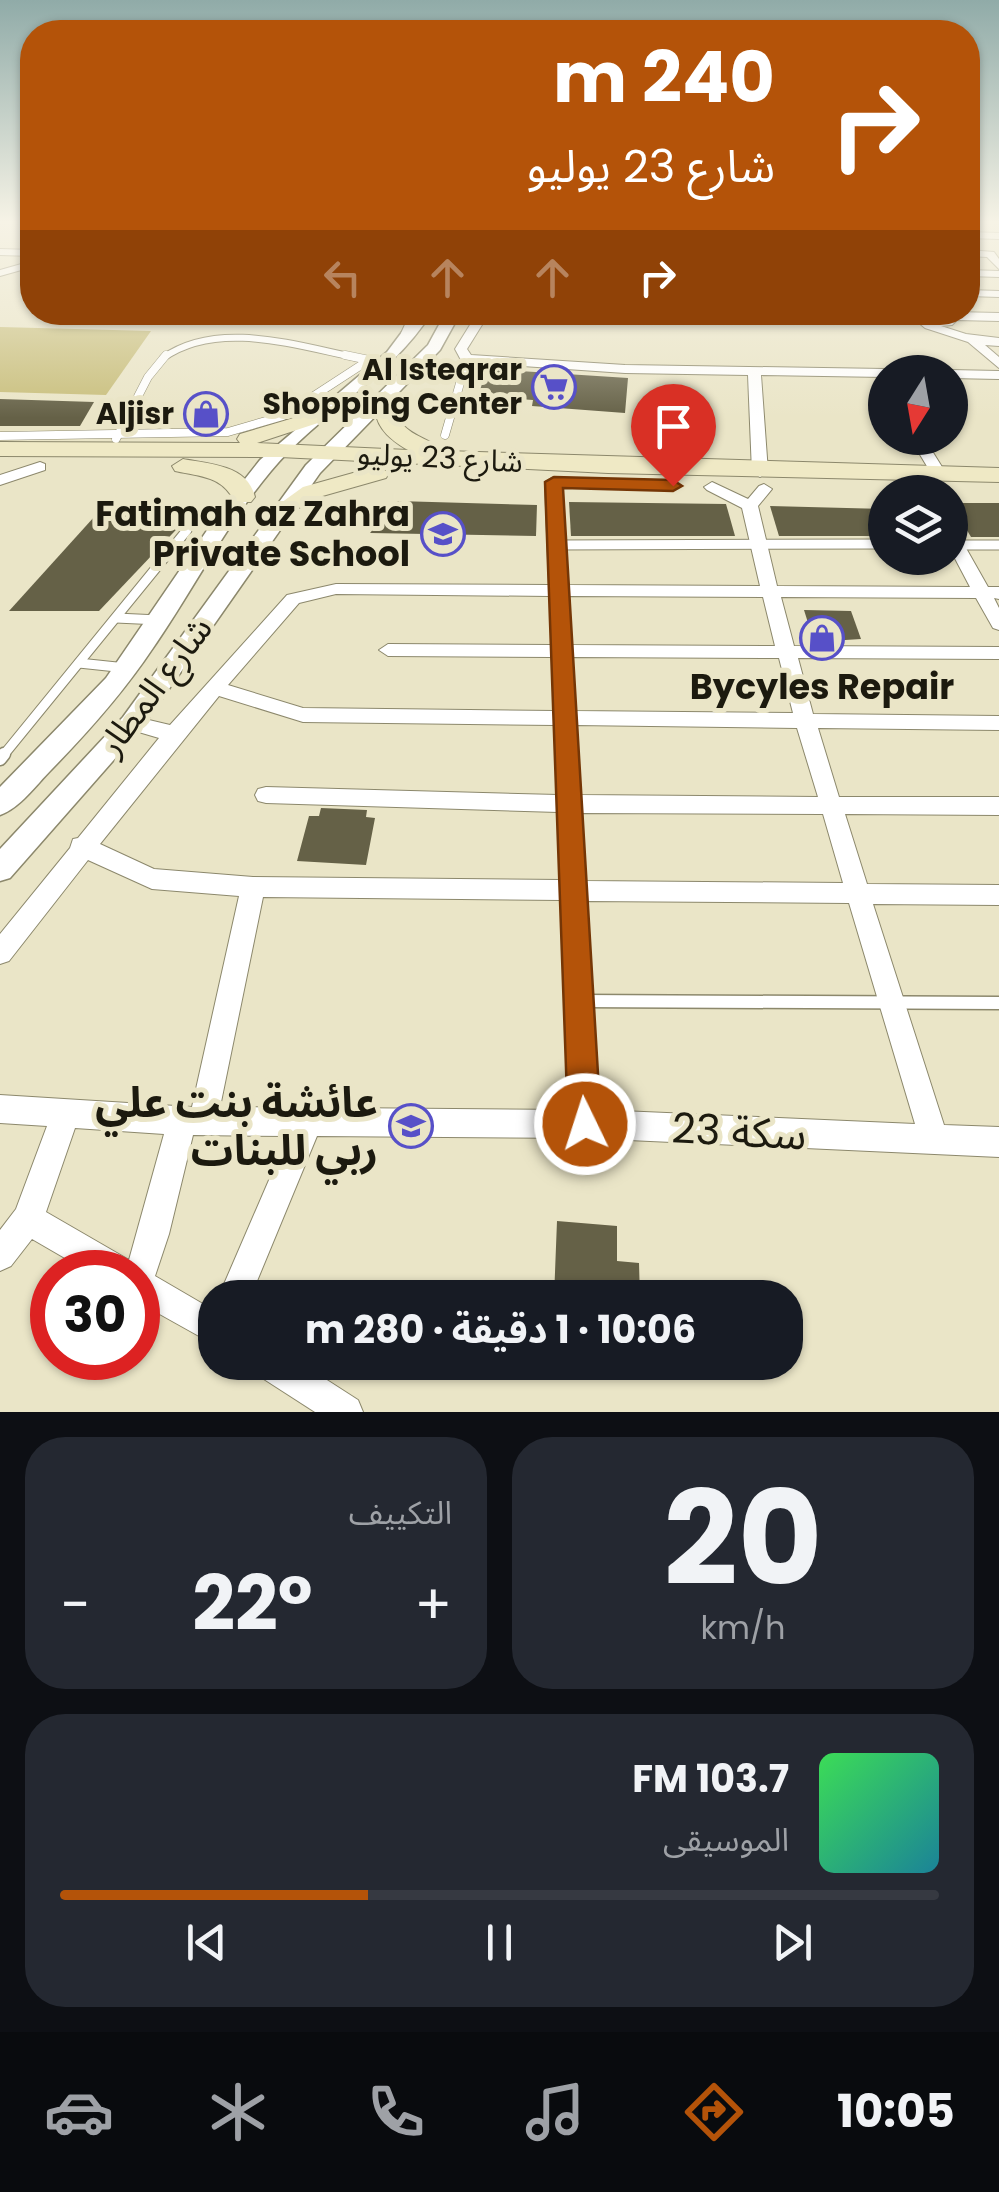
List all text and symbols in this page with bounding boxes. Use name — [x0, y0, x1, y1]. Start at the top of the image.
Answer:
text: 240 m — [553, 28, 775, 127]
icon: right — [810, 60, 940, 190]
text: شارع 23 يوليو — [526, 135, 775, 198]
icon: left — [315, 250, 370, 305]
icon: ahead — [420, 250, 475, 305]
icon: ahead — [525, 250, 580, 305]
icon: right — [630, 250, 685, 305]
place label: Al Isteqrar Shopping Center — [263, 348, 522, 425]
north arrow — [868, 355, 968, 455]
map controls — [868, 355, 968, 575]
supermarket icon: Al Isteqrar Shopping Center — [531, 364, 577, 410]
pin — [631, 384, 716, 487]
shop icon: Aljisr — [183, 391, 229, 437]
place label: Aljisr — [96, 392, 174, 435]
icon: arrive — [646, 399, 701, 454]
street label: شارع 23 يوليو — [356, 432, 524, 484]
button: layers — [868, 475, 968, 575]
place label: Fatimah az Zahra Private School — [95, 489, 410, 578]
school or university icon: Fatimah az Zahra Private School — [420, 511, 466, 557]
street label: شارع المطار — [85, 606, 225, 768]
shop icon: Bycyles Repair — [799, 615, 845, 661]
place label: Bycyles Repair — [690, 662, 954, 711]
position arrow — [533, 1072, 637, 1176]
place label: عائشة بنت علي ربي للبنات — [95, 1073, 378, 1185]
street label: 23 سكة — [670, 1099, 808, 1164]
school or university icon: عائشة بنت علي ربي للبنات — [388, 1103, 434, 1149]
speed limit sign: 30 — [30, 1250, 160, 1380]
text: 10:06 · 1 دقيقة · 280 m — [305, 1303, 696, 1356]
text: 20 — [664, 1447, 823, 1630]
text: التكييف — [349, 1490, 452, 1535]
text: 22° — [192, 1551, 313, 1656]
text: − — [60, 1566, 90, 1643]
text: + — [414, 1566, 452, 1643]
text: km/h — [700, 1605, 786, 1650]
text: 103.7 FM — [632, 1752, 789, 1805]
text: الموسيقى — [663, 1817, 789, 1862]
icon: previous — [179, 1915, 234, 1970]
icon: pause — [472, 1915, 527, 1970]
icon: next — [765, 1915, 820, 1970]
icon: car — [44, 2077, 114, 2147]
icon: climate — [203, 2077, 273, 2147]
icon: phone — [361, 2077, 431, 2147]
icon: music — [520, 2077, 590, 2147]
icon: directions — [679, 2077, 749, 2147]
text: 10:05 — [837, 2080, 955, 2143]

